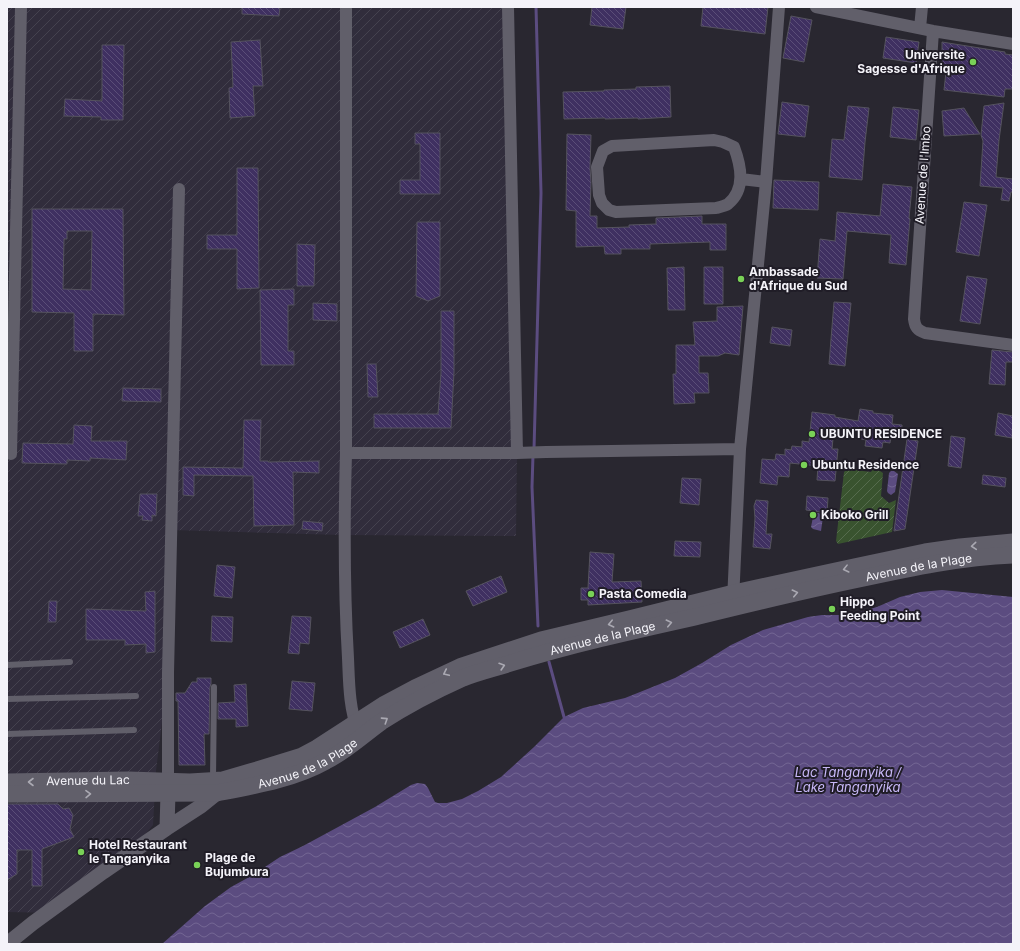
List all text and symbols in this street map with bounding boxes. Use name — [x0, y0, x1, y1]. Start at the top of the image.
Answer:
place label: Universite Sagesse d'Afrique — [857, 47, 965, 76]
marker: Universite Sagesse d'Afrique — [968, 57, 978, 67]
street label: Avenue de l'Imbo — [912, 126, 933, 224]
place label: Ambassade d'Afrique du Sud — [749, 264, 847, 293]
marker: Ambassade d'Afrique du Sud — [736, 274, 746, 284]
place label: UBUNTU RESIDENCE — [820, 426, 942, 441]
marker: UBUNTU RESIDENCE — [807, 429, 817, 439]
place label: Ubuntu Residence — [812, 457, 919, 472]
marker: Ubuntu Residence — [799, 460, 809, 470]
place label: Kiboko Grill — [821, 507, 889, 522]
marker: Kiboko Grill — [808, 510, 818, 520]
one-way arrow — [971, 541, 977, 550]
street label: Avenue de la Plage — [864, 550, 973, 584]
one-way arrow — [843, 564, 849, 572]
place label: Pasta Comedia — [599, 586, 687, 601]
marker: Pasta Comedia — [586, 589, 596, 599]
one-way arrow — [792, 590, 799, 598]
place label: Hippo Feeding Point — [840, 594, 920, 623]
marker: Hippo Feeding Point — [827, 604, 837, 614]
street label: Avenue de la Plage — [548, 618, 657, 658]
one-way arrow — [607, 619, 614, 627]
one-way arrow — [666, 619, 672, 627]
one-way arrow — [499, 662, 506, 671]
one-way arrow — [443, 668, 451, 676]
one-way arrow — [381, 717, 388, 725]
street label: Avenue de la Plage — [256, 735, 360, 792]
water label: Lac Tanganyika / Lake Tanganyika — [795, 764, 903, 795]
street label: Avenue du Lac — [46, 772, 130, 788]
one-way arrow — [28, 778, 34, 786]
one-way arrow — [85, 789, 91, 798]
place label: Hotel Restaurant le Tanganyika — [89, 837, 187, 866]
marker: Hotel Restaurant le Tanganyika — [76, 847, 86, 857]
place label: Plage de Bujumbura — [205, 850, 269, 879]
marker: Plage de Bujumbura — [192, 860, 202, 870]

